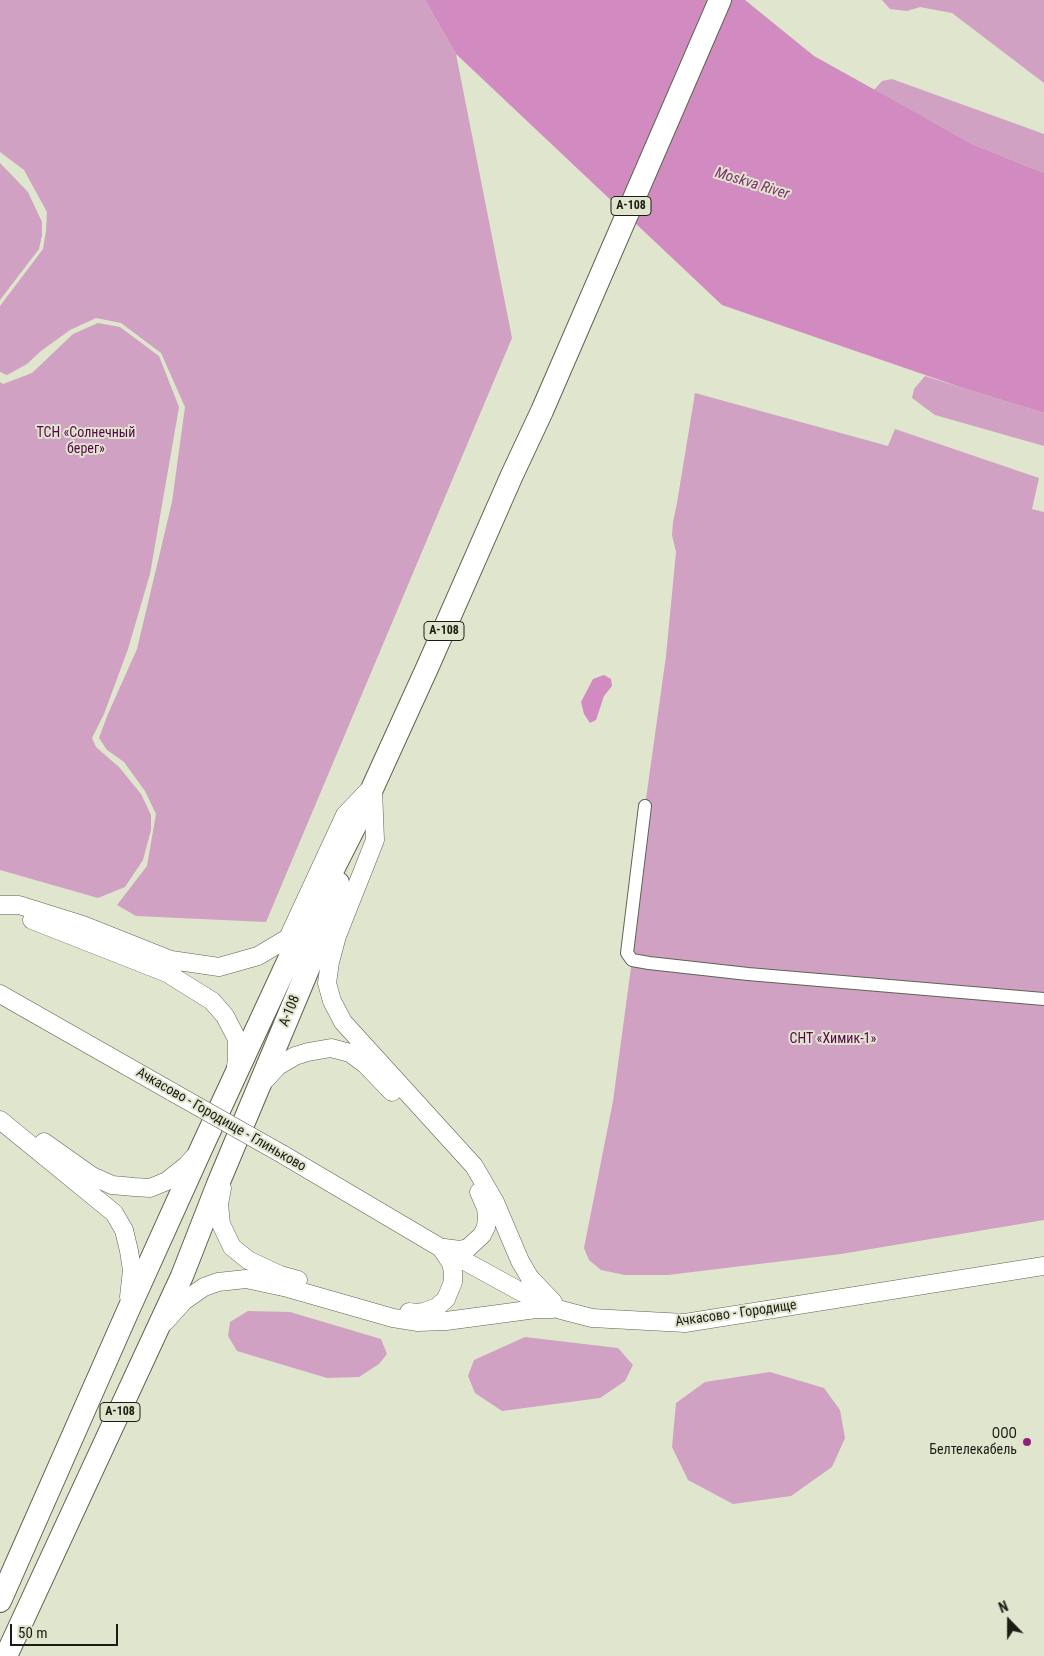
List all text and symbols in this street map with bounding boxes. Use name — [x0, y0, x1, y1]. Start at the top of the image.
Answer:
water label: Moskva River — [713, 164, 791, 204]
road number: А-108 — [611, 197, 651, 216]
park label: ТСН «Солнечный берег» — [37, 425, 135, 458]
road number: А-108 — [424, 622, 464, 640]
street label: А-108 — [276, 993, 304, 1029]
park label: СНТ «Химик-1» — [790, 1031, 876, 1047]
street label: Ачкасово - Городище - Глиньково — [133, 1064, 309, 1176]
street label: Ачкасово - Городище — [674, 1297, 798, 1331]
road number: А-108 — [100, 1402, 140, 1421]
place label: ООО Белтелекабель — [929, 1426, 1017, 1458]
marker: ООО Белтелекабель — [1021, 1436, 1033, 1448]
north arrow — [984, 1596, 1034, 1646]
text: N — [996, 1598, 1010, 1616]
scale bar — [12, 1614, 120, 1646]
text: 50 m — [18, 1624, 48, 1642]

